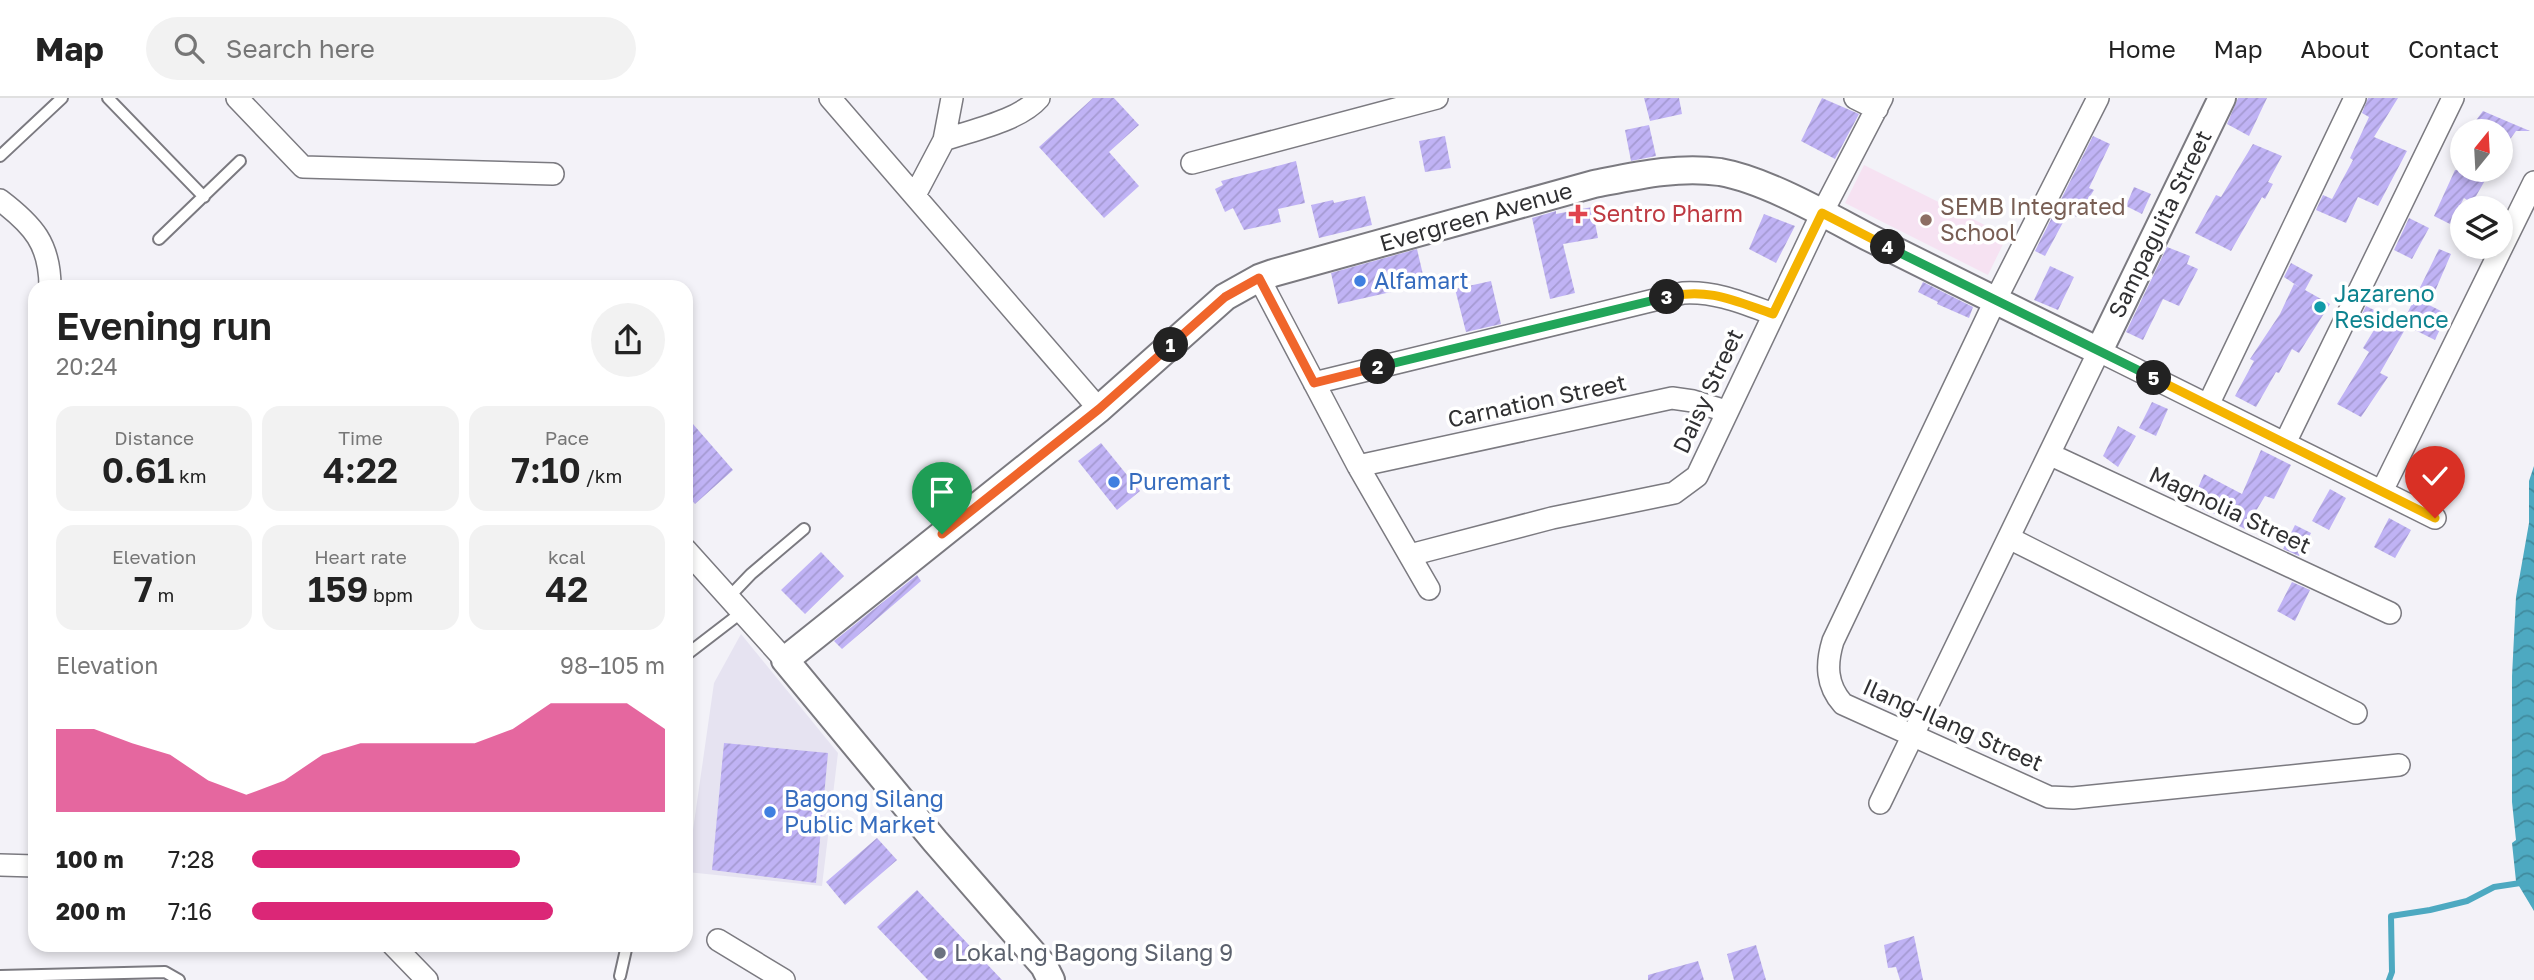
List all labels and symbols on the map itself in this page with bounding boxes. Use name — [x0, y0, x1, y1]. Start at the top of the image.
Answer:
north arrow — [2450, 119, 2513, 182]
street label: Sampaguita Street — [2101, 125, 2217, 322]
street label: Evergreen Avenue — [1376, 175, 1575, 257]
place label: SEMB Integrated School — [1940, 192, 2126, 246]
place label: Sentro Pharm — [1592, 199, 1743, 227]
marker: Sentro Pharm — [1570, 206, 1586, 222]
marker: SEMB Integrated School — [1918, 212, 1934, 228]
pin: 4 — [1870, 230, 1906, 264]
place label: Alfamart — [1374, 266, 1469, 294]
marker: Alfamart — [1352, 273, 1368, 289]
place label: Jazareno Residence — [2334, 279, 2449, 333]
pin: 3 — [1650, 280, 1684, 314]
marker: Jazareno Residence — [2312, 299, 2328, 315]
street label: Daisy Street — [1666, 324, 1748, 457]
pin: 1 — [1154, 328, 1188, 362]
pin: 2 — [1360, 350, 1396, 384]
pin: 5 — [2136, 360, 2172, 396]
street label: Carnation Street — [1445, 367, 1629, 433]
pin — [2405, 446, 2465, 518]
street label: Magnolia Street — [2145, 459, 2316, 559]
pin — [912, 462, 972, 534]
place label: Puremart — [1128, 467, 1231, 495]
marker: Puremart — [1106, 474, 1122, 490]
street label: Ilang-Ilang Street — [1859, 672, 2048, 776]
place label: Bagong Silang Public Market — [784, 784, 944, 838]
marker: Bagong Silang Public Market — [762, 804, 778, 820]
place label: Lokal ng Bagong Silang 9 — [954, 938, 1233, 966]
marker: Lokal ng Bagong Silang 9 — [932, 945, 948, 961]

